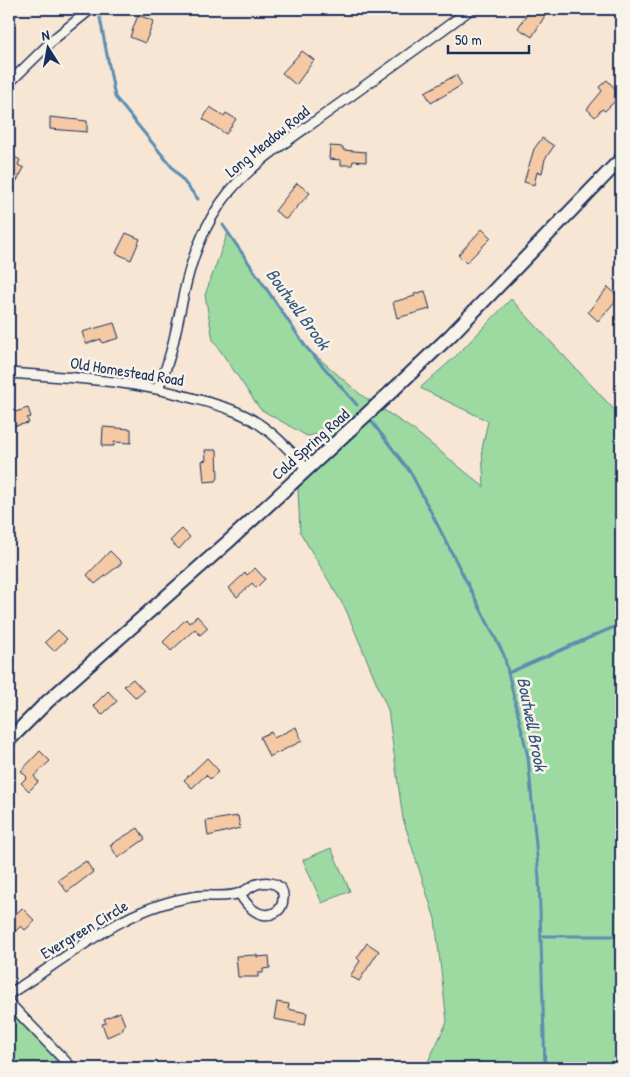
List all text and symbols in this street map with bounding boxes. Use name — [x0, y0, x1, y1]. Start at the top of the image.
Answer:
north arrow — [22, 22, 72, 72]
scale bar — [448, 22, 529, 54]
text: N — [40, 25, 51, 45]
text: 50 m — [455, 29, 482, 50]
street label: Long Meadow Road — [220, 100, 314, 182]
water label: Boutwell Brook — [260, 263, 337, 356]
street label: Old Homestead Road — [69, 351, 185, 391]
street label: Cold Spring Road — [266, 403, 354, 485]
water label: Boutwell Brook — [511, 675, 554, 775]
street label: Evergreen Circle — [36, 894, 132, 964]

